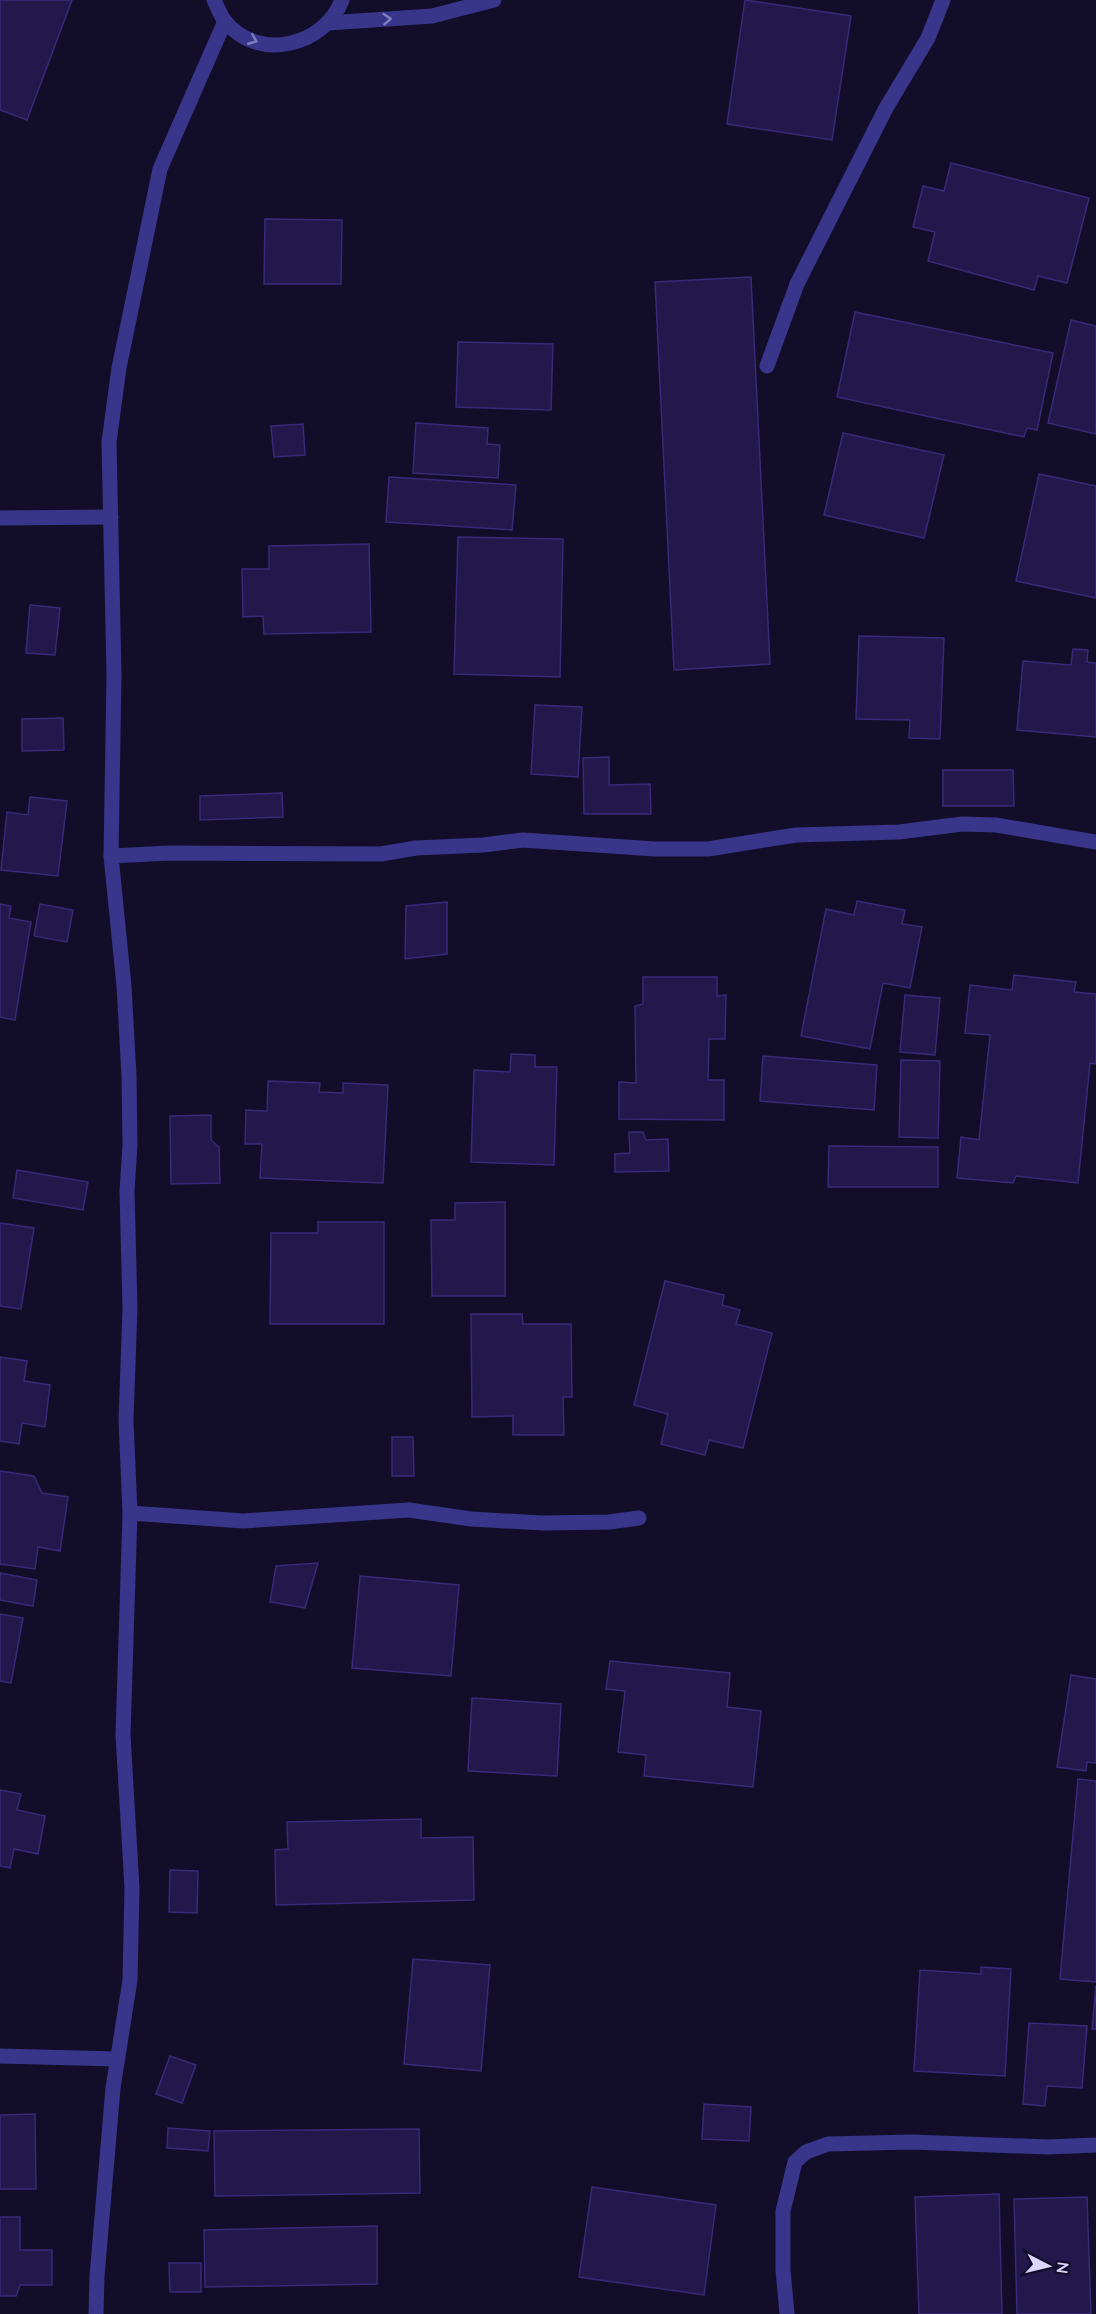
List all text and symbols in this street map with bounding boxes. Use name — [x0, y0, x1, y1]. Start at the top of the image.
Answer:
one-way arrow — [382, 12, 391, 25]
one-way arrow — [247, 33, 258, 45]
north arrow — [1018, 2236, 1078, 2296]
text: N — [1052, 2261, 1074, 2275]

